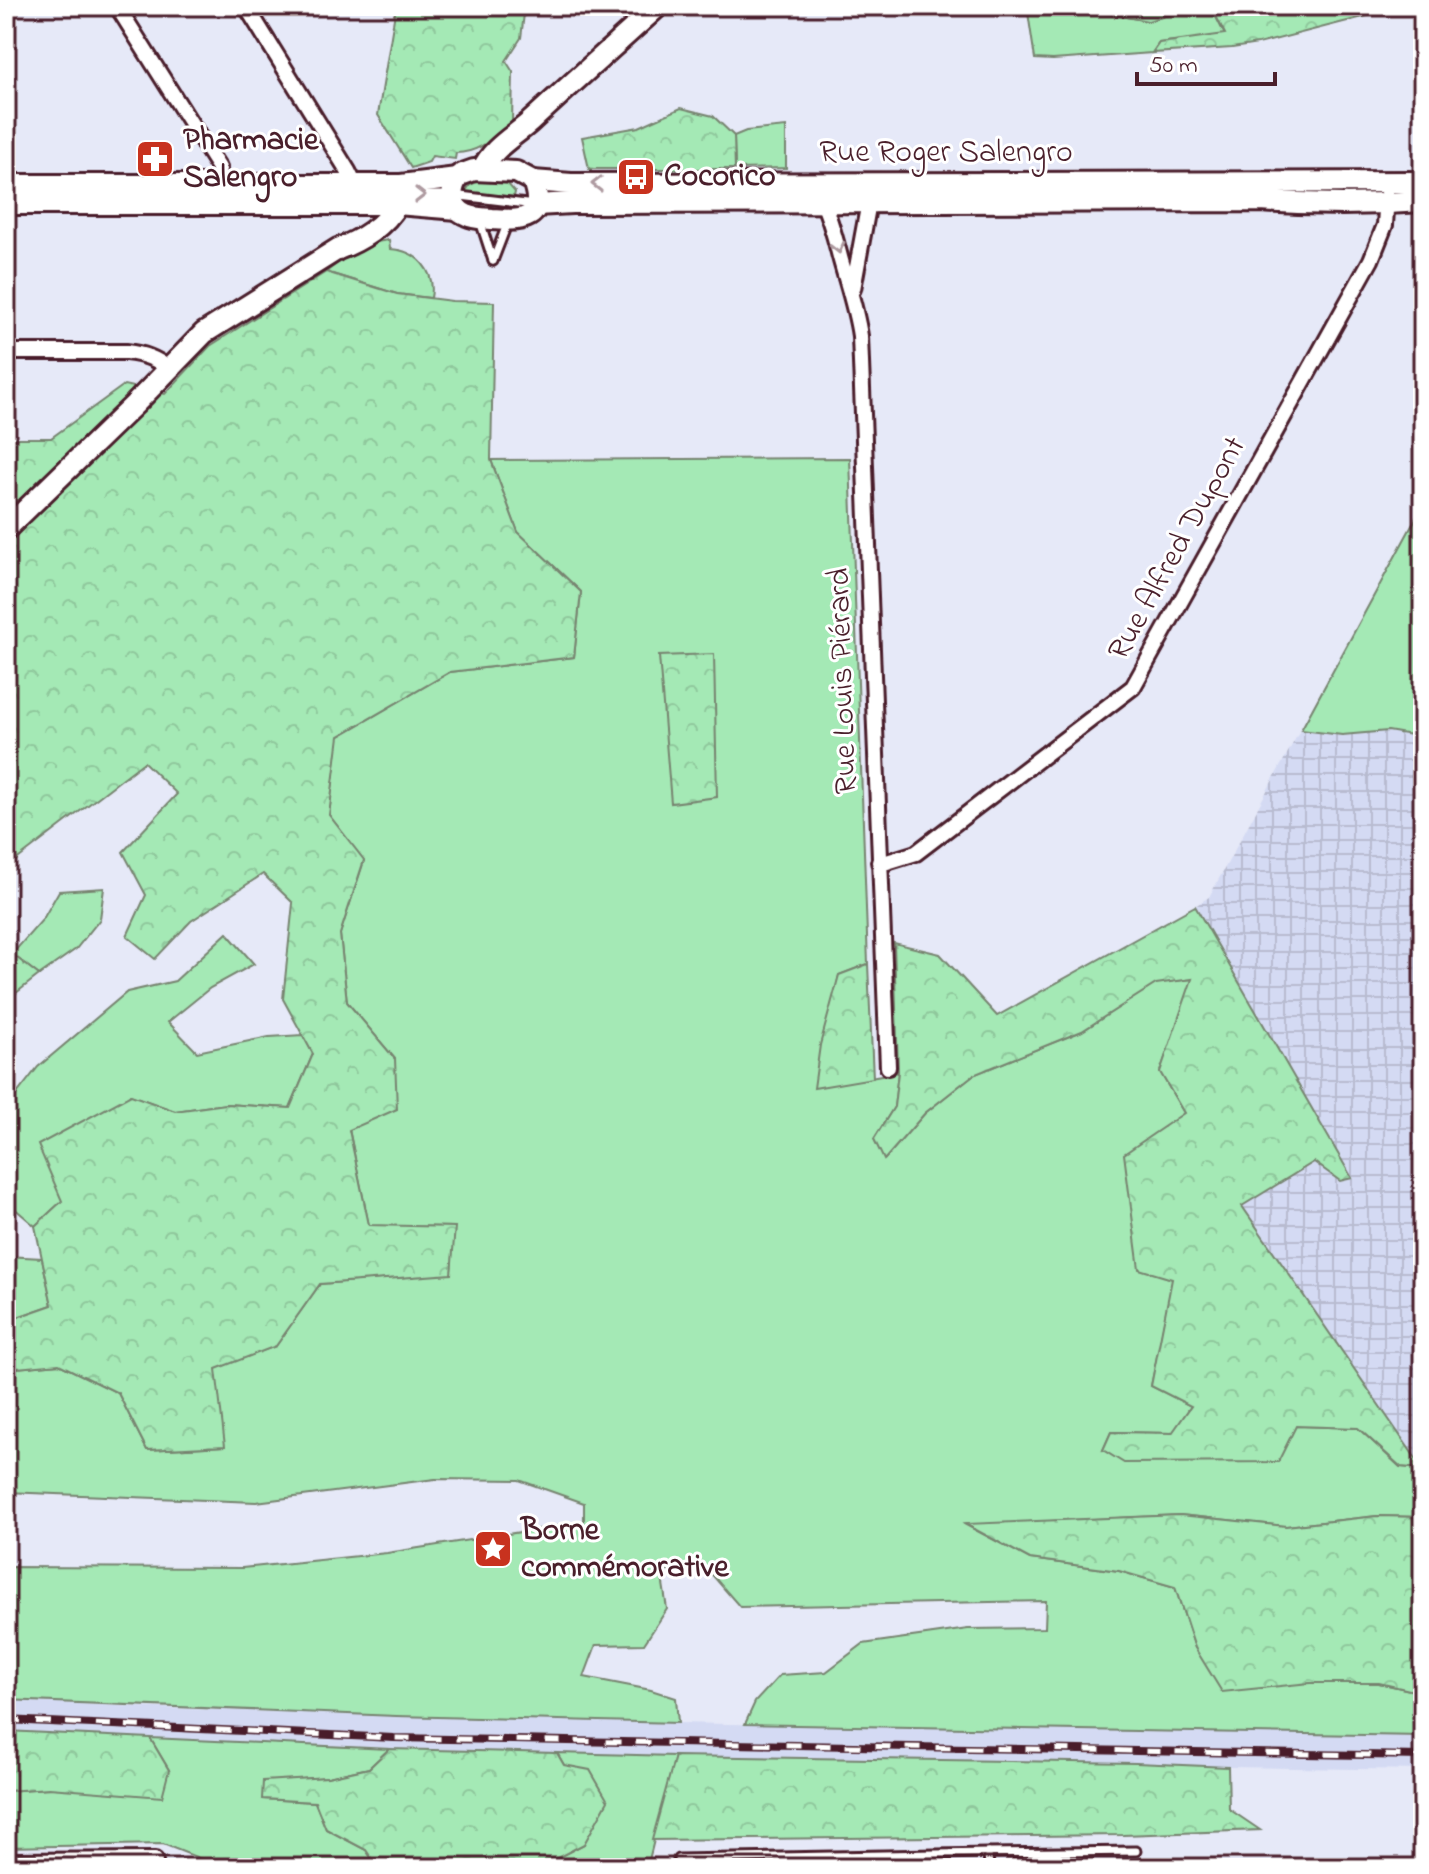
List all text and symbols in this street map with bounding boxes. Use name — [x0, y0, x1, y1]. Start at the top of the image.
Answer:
scale bar — [1137, 36, 1275, 86]
text: 50 m — [1149, 49, 1198, 84]
place label: Pharmacie Salengro — [183, 118, 320, 203]
street label: Rue Roger Salengro — [819, 130, 1073, 177]
pharmacy icon: Pharmacie Salengro — [134, 138, 176, 180]
place label: Cocorico — [664, 154, 776, 201]
bus stop icon: Cocorico — [615, 156, 657, 198]
one-way arrow — [590, 175, 603, 193]
one-way arrow — [414, 186, 427, 204]
one-way arrow — [829, 240, 846, 254]
street label: Rue Alfred Dupont — [1097, 428, 1259, 670]
street label: Rue Louis Piérard — [817, 567, 871, 795]
place label: Borne commémorative — [519, 1508, 730, 1592]
place icon: Borne commémorative — [472, 1528, 514, 1570]

